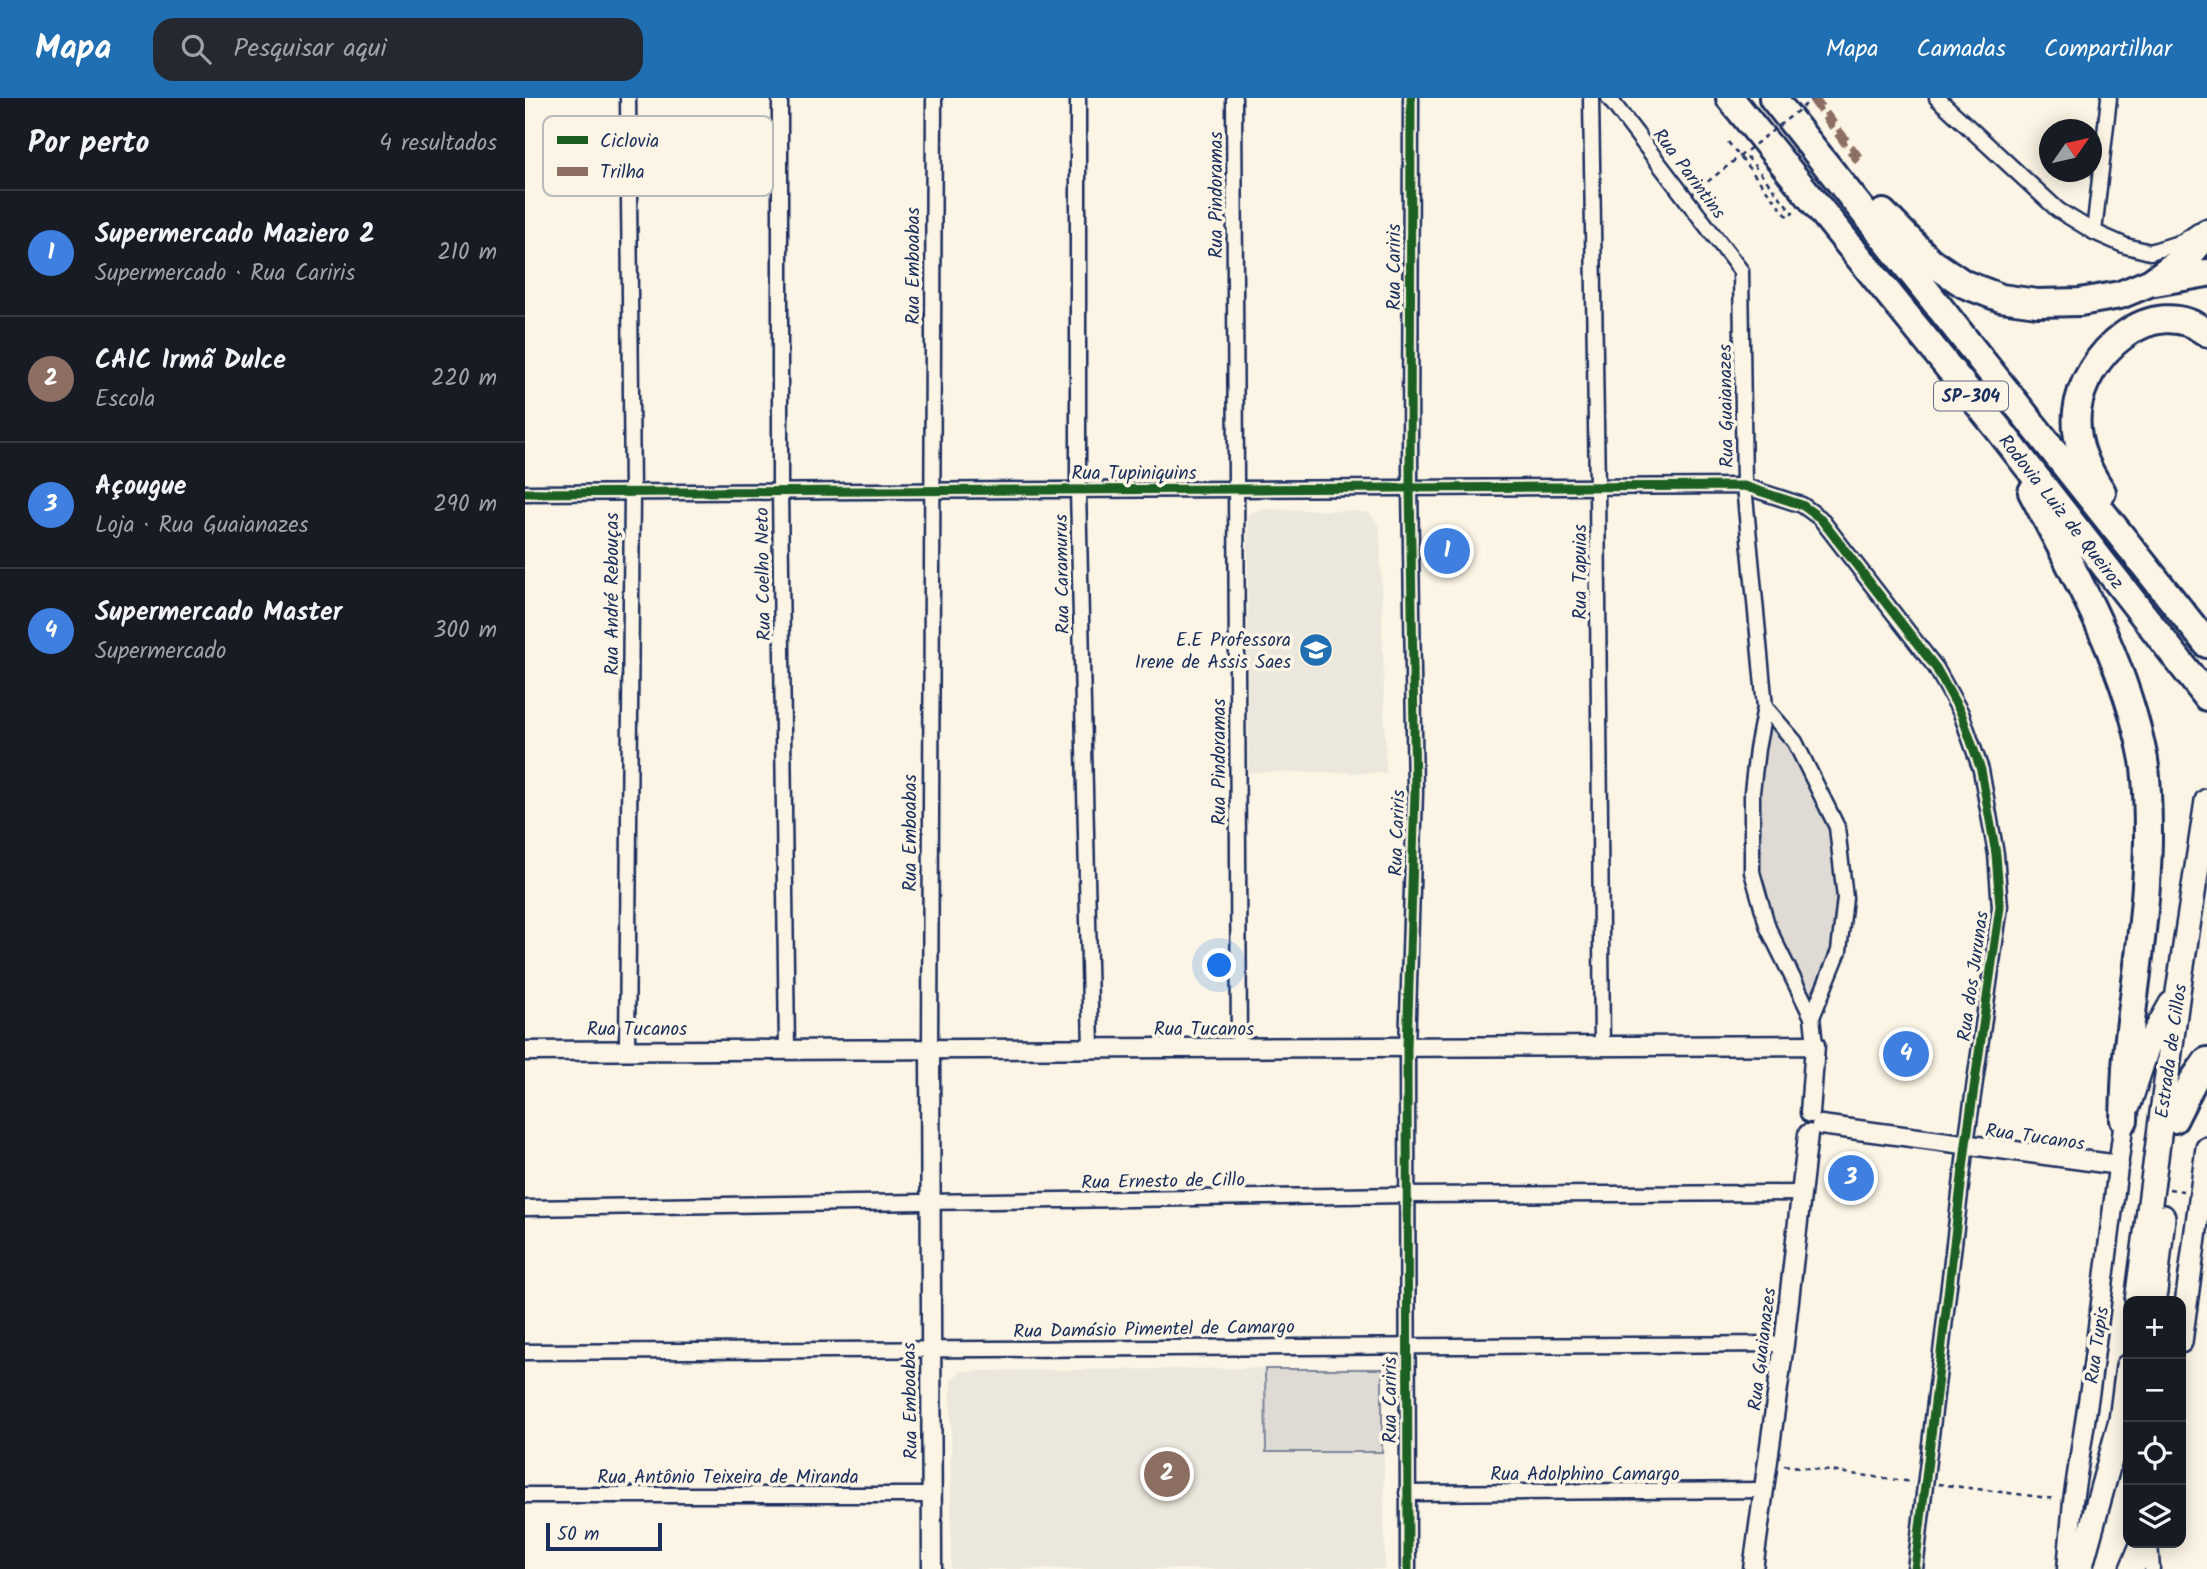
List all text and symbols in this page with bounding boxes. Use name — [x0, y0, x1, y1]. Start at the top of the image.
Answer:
search box — [153, 18, 643, 81]
text: Mapa — [35, 23, 111, 76]
text: Pesquisar aqui — [233, 28, 387, 70]
icon: search — [177, 30, 215, 68]
text: Mapa — [1826, 30, 1879, 69]
text: Camadas — [1917, 30, 2006, 69]
text: Compartilhar — [2044, 30, 2172, 69]
legend — [543, 116, 773, 196]
north arrow — [2039, 119, 2102, 182]
text: Por perto — [28, 120, 149, 168]
street label: Rua Parintins — [1644, 122, 1733, 226]
text: 4 resultados — [379, 126, 497, 162]
text: Ciclovia — [600, 127, 659, 157]
street label: Rua Pindoramas — [1202, 131, 1232, 259]
text: Trilha — [600, 158, 645, 188]
street label: Rua Emboabas — [899, 207, 929, 325]
text: Supermercado Maziero 2 — [95, 214, 375, 256]
street label: Rua Cariris — [1380, 224, 1410, 310]
text: 1 — [48, 235, 54, 271]
text: 210 m — [437, 235, 497, 271]
text: Supermercado · Rua Cariris — [95, 256, 355, 292]
text: CAIC Irmã Dulce — [95, 340, 286, 382]
street label: Rua Guaianazes — [1711, 344, 1743, 468]
text: 2 — [44, 361, 58, 397]
text: 220 m — [431, 361, 497, 397]
text: Escola — [95, 382, 155, 418]
road number: SP-304 — [1934, 382, 2008, 410]
street label: Rodovia Luiz de Queiroz — [1990, 428, 2131, 596]
street label: Rua Tupiniquins — [1071, 459, 1197, 489]
text: Açougue — [95, 466, 187, 508]
text: 3 — [45, 487, 57, 523]
text: 290 m — [433, 487, 497, 523]
street label: Rua Coelho Neto — [748, 507, 780, 641]
text: Loja · Rua Guaianazes — [95, 508, 309, 544]
street label: Rua André Rebouças — [598, 512, 628, 676]
street label: Rua Caramurus — [1047, 514, 1079, 634]
street label: Rua Tapuias — [1566, 524, 1596, 620]
pin: 1 — [1424, 525, 1470, 577]
text: Supermercado Master — [95, 592, 342, 634]
text: 4 — [45, 613, 57, 649]
text: 300 m — [433, 613, 497, 649]
place label: E.E Professora Irene de Assis Saes — [1135, 626, 1291, 678]
school or university icon: E.E Professora Irene de Assis Saes — [1297, 631, 1335, 669]
text: Supermercado — [95, 634, 226, 670]
street label: Rua Pindoramas — [1205, 698, 1235, 826]
street label: Rua Emboabas — [896, 774, 926, 892]
street label: Rua Cariris — [1381, 789, 1415, 877]
street label: Rua dos Jurunas — [1950, 909, 1998, 1043]
your location — [1202, 948, 1236, 982]
street label: Estrada de Cillos — [2148, 982, 2196, 1120]
street label: Rua Tucanos — [587, 1015, 687, 1045]
street label: Rua Tucanos — [1154, 1015, 1254, 1045]
pin: 4 — [1883, 1028, 1929, 1080]
street label: Rua Tucanos — [1983, 1116, 2086, 1160]
pin: 3 — [1828, 1152, 1874, 1204]
street label: Rua Ernesto de Cillo — [1081, 1166, 1245, 1198]
street label: Rua Guaianazes — [1741, 1286, 1785, 1413]
map controls — [2123, 1296, 2186, 1548]
button: + — [2123, 1296, 2186, 1359]
street label: Rua Tupis — [2078, 1305, 2118, 1386]
street label: Rua Damásio Pimentel de Camargo — [1013, 1313, 1295, 1347]
street label: Rua Emboabas — [895, 1342, 927, 1460]
street label: Rua Cariris — [1376, 1357, 1406, 1443]
button: − — [2123, 1359, 2186, 1422]
button: locate — [2123, 1422, 2186, 1485]
pin: 2 — [1144, 1448, 1190, 1500]
street label: Rua Adolphino Camargo — [1490, 1460, 1680, 1490]
street label: Rua Antônio Teixeira de Miranda — [597, 1463, 859, 1493]
button: layers — [2123, 1485, 2186, 1548]
scale bar — [546, 1520, 661, 1552]
text: 50 m — [557, 1520, 599, 1550]

